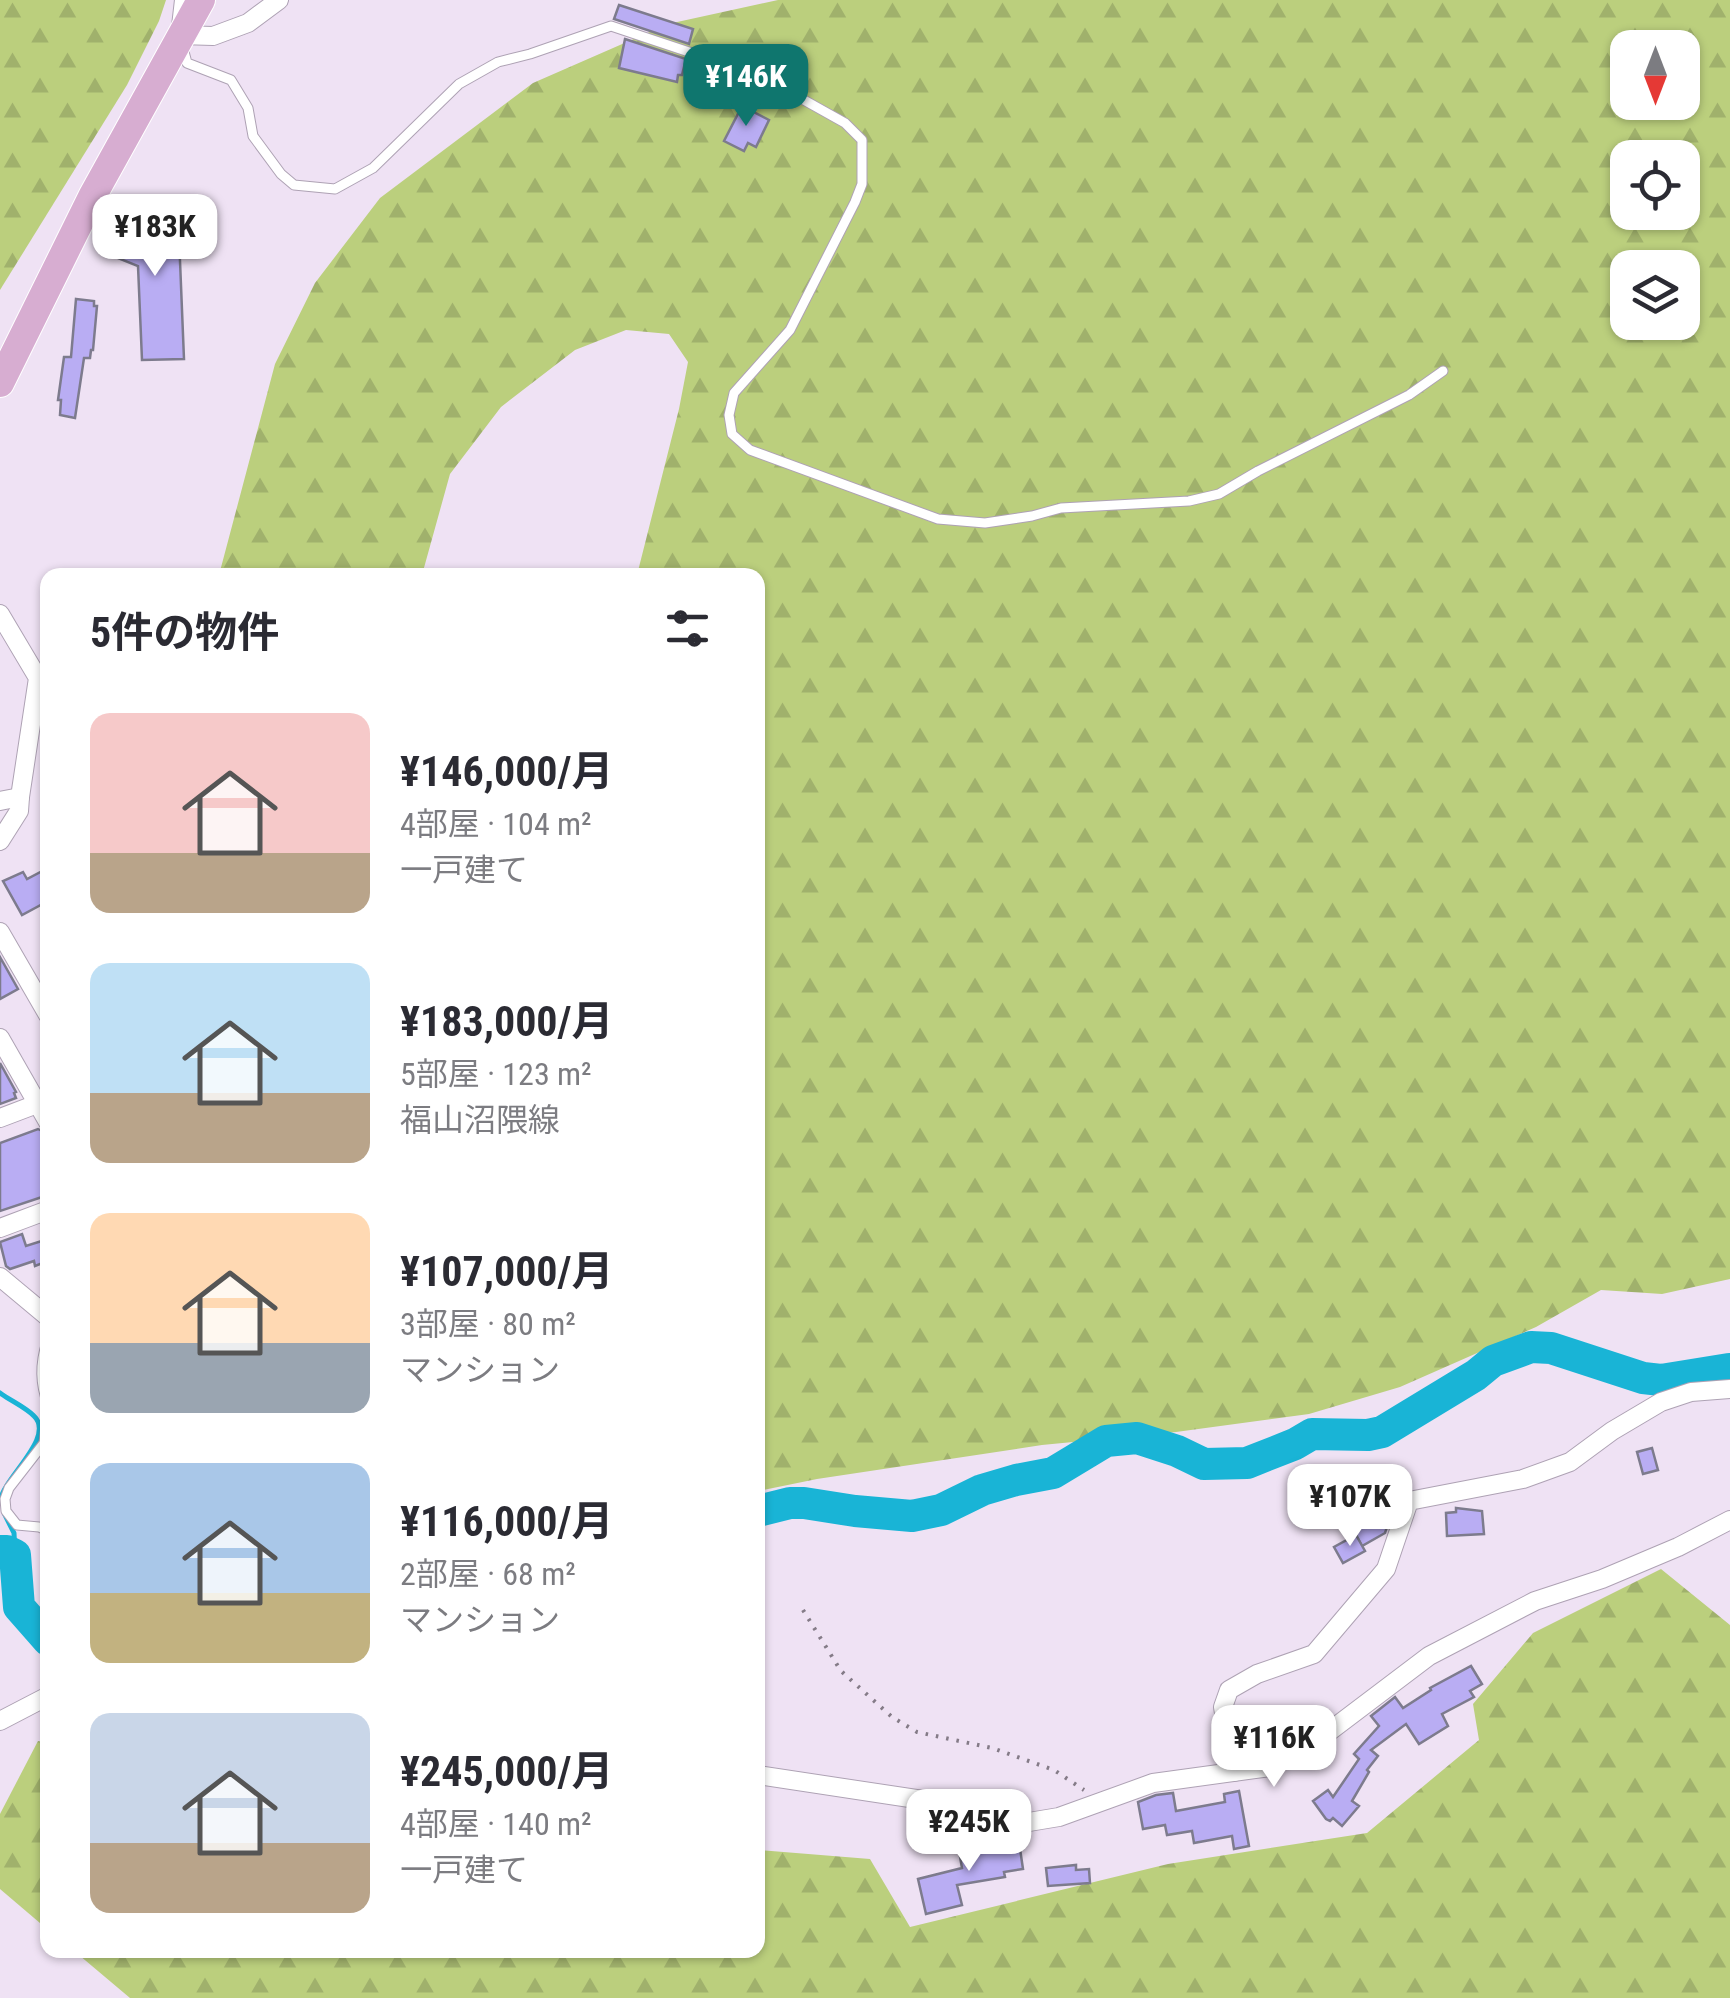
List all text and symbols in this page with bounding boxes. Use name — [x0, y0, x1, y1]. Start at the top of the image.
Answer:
north arrow — [1610, 30, 1700, 120]
map controls — [1610, 30, 1700, 340]
pin: ¥146K — [676, 44, 816, 129]
text: ¥146K — [705, 57, 787, 95]
button: locate — [1610, 140, 1700, 230]
pin: ¥183K — [85, 194, 225, 279]
text: ¥183K — [114, 207, 196, 245]
button: layers — [1610, 250, 1700, 340]
icon: filters — [660, 601, 715, 656]
text: 5件の物件 — [90, 608, 279, 657]
text: ¥146,000/月 — [400, 747, 614, 796]
icon: home — [170, 753, 290, 873]
text: 4部屋 · 104 m² — [400, 805, 592, 843]
text: 一戸建て — [400, 851, 528, 889]
text: ¥183,000/月 — [400, 997, 614, 1046]
icon: home — [170, 1003, 290, 1123]
text: 5部屋 · 123 m² — [400, 1055, 592, 1093]
text: 福山沼隈線 — [400, 1101, 560, 1139]
text: ¥107,000/月 — [400, 1247, 614, 1296]
icon: home — [170, 1253, 290, 1373]
text: 3部屋 · 80 m² — [400, 1305, 576, 1343]
text: マンション — [400, 1351, 560, 1389]
pin: ¥107K — [1280, 1464, 1420, 1549]
text: ¥107K — [1309, 1477, 1391, 1515]
text: ¥116,000/月 — [400, 1497, 614, 1546]
icon: home — [170, 1503, 290, 1623]
text: 2部屋 · 68 m² — [400, 1555, 576, 1593]
text: マンション — [400, 1601, 560, 1639]
pin: ¥116K — [1204, 1705, 1344, 1790]
text: ¥116K — [1233, 1718, 1315, 1756]
text: ¥245,000/月 — [400, 1747, 614, 1796]
icon: home — [170, 1753, 290, 1873]
pin: ¥245K — [899, 1789, 1039, 1874]
text: ¥245K — [928, 1802, 1010, 1840]
text: 4部屋 · 140 m² — [400, 1805, 592, 1843]
text: 一戸建て — [400, 1851, 528, 1889]

